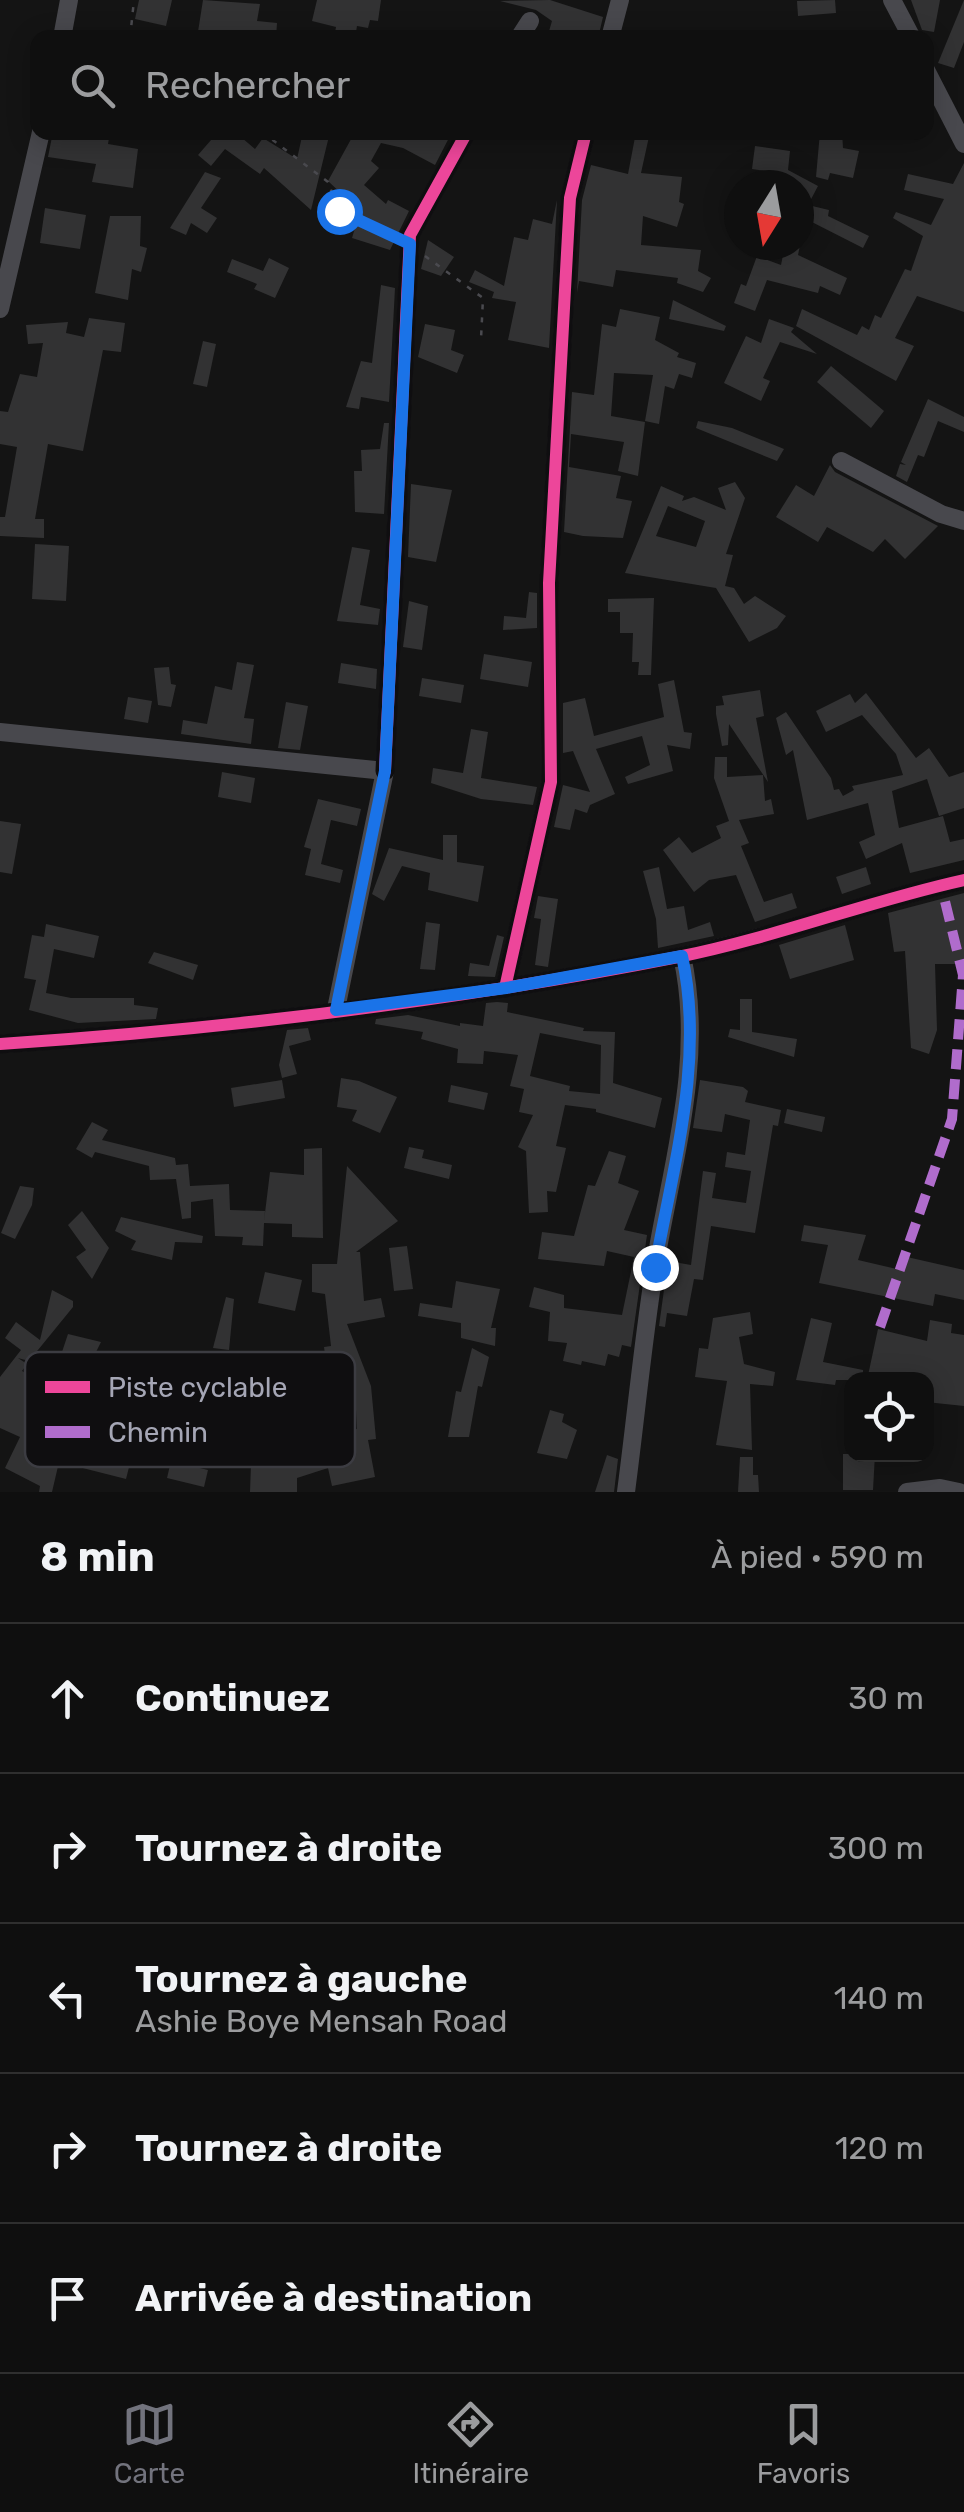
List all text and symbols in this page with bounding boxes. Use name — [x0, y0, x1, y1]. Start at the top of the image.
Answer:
search box — [30, 30, 934, 140]
icon: search — [65, 58, 120, 113]
text: Rechercher — [145, 62, 350, 108]
north arrow — [724, 170, 814, 260]
route start — [317, 189, 363, 235]
route end — [633, 1245, 679, 1291]
legend — [25, 1352, 355, 1467]
text: Piste cyclable — [108, 1371, 287, 1404]
map controls — [844, 1372, 934, 1462]
button: locate — [844, 1372, 934, 1462]
text: Chemin — [108, 1416, 208, 1449]
text: 8 min — [40, 1532, 155, 1582]
text: À pied · 590 m — [711, 1538, 924, 1576]
icon: ahead — [40, 1671, 95, 1726]
text: Continuez — [135, 1675, 330, 1721]
text: 30 m — [848, 1679, 924, 1717]
icon: right — [40, 1821, 95, 1876]
text: Tournez à droite — [135, 1825, 442, 1871]
text: 300 m — [828, 1829, 924, 1867]
text: Tournez à gauche — [135, 1956, 468, 2002]
icon: left — [40, 1971, 95, 2026]
text: 140 m — [834, 1979, 924, 2017]
text: Ashie Boye Mensah Road — [135, 2002, 508, 2040]
icon: right — [40, 2121, 95, 2176]
text: Tournez à droite — [135, 2125, 442, 2171]
text: 120 m — [835, 2129, 924, 2167]
icon: arrive — [40, 2271, 95, 2326]
text: Arrivée à destination — [135, 2275, 532, 2321]
tab: Carte — [114, 2397, 185, 2490]
tab: Itinéraire — [413, 2397, 529, 2490]
tab: Favoris — [757, 2397, 850, 2490]

